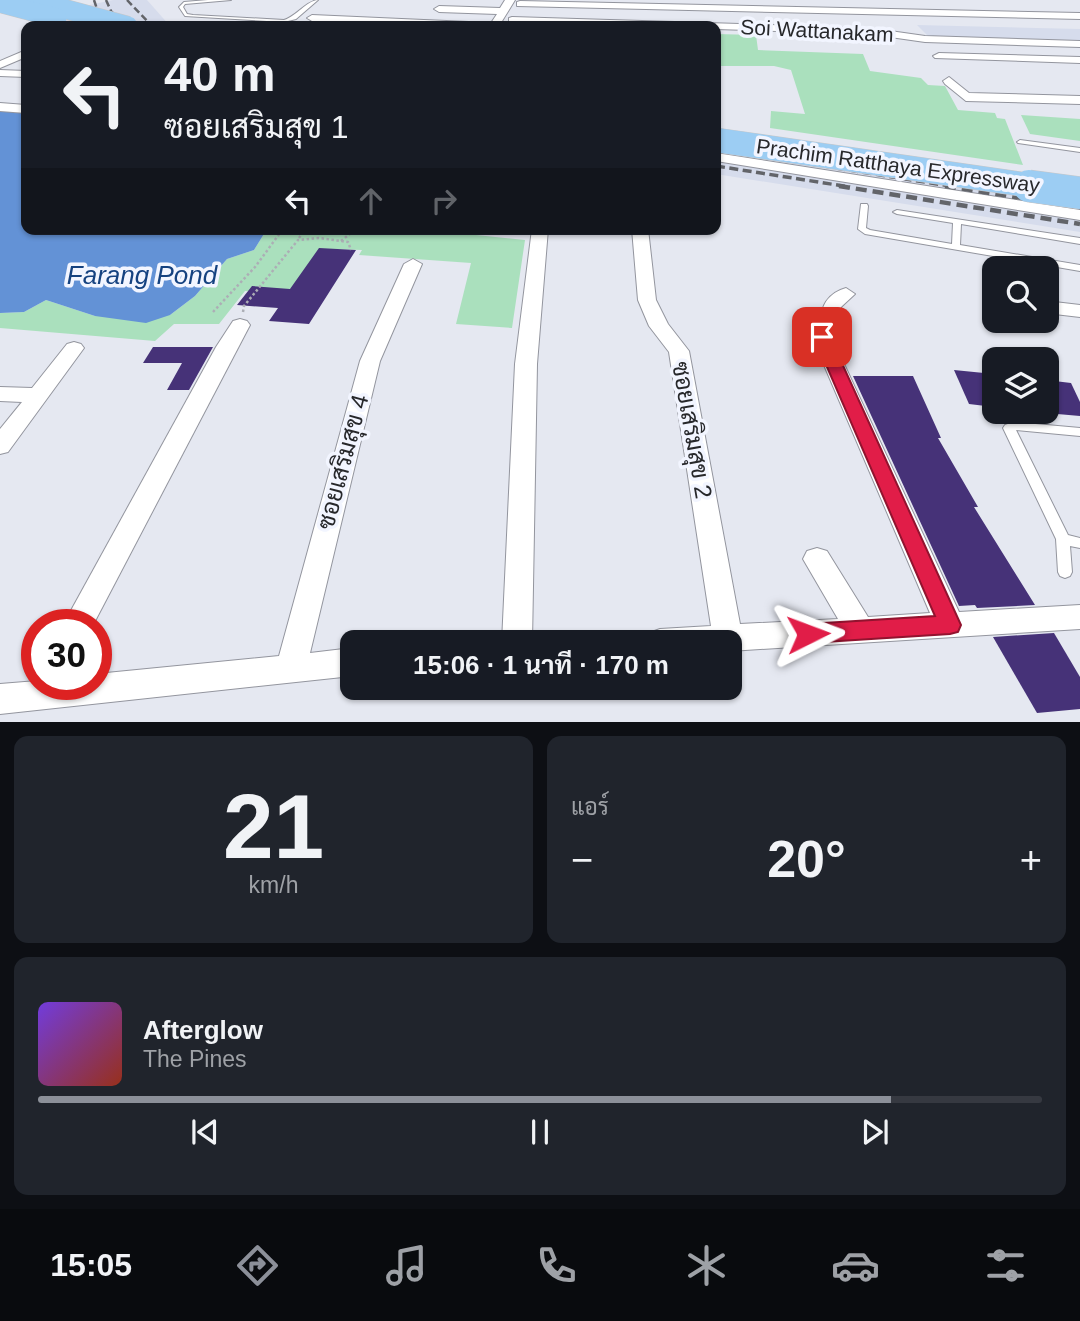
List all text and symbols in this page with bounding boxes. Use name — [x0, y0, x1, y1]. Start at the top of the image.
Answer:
street label: Soi Wattanakam — [740, 15, 894, 46]
text: 40 m — [164, 47, 276, 101]
icon: left — [49, 49, 140, 140]
text: ซอยเสริมสุข 1 — [164, 109, 349, 145]
street label: Prachim Ratthaya Expressway — [755, 134, 1042, 197]
icon: left — [279, 182, 317, 220]
icon: ahead — [352, 182, 390, 220]
icon: right — [425, 182, 463, 220]
map controls — [982, 256, 1059, 424]
button: search — [982, 256, 1059, 333]
water label: Farang Pond — [67, 260, 219, 290]
pin — [792, 307, 852, 367]
icon: arrive — [803, 318, 841, 356]
button: layers — [982, 347, 1059, 424]
street label: ซอยเสริมสุข 2 — [664, 359, 718, 501]
street label: ซอยเสริมสุข 4 — [312, 391, 376, 533]
position arrow — [771, 597, 845, 671]
speed limit sign: 30 — [21, 609, 112, 700]
text: 15:06 · 1 นาที · 170 m — [413, 650, 669, 680]
text: 21 — [223, 776, 324, 877]
text: แอร์ — [571, 794, 609, 820]
text: 20° — [767, 830, 846, 888]
text: − — [571, 839, 593, 881]
text: + — [1020, 839, 1042, 881]
text: km/h — [249, 872, 298, 898]
text: Afterglow — [143, 1015, 263, 1045]
text: The Pines — [143, 1046, 247, 1072]
icon: previous — [186, 1113, 224, 1151]
icon: pause — [521, 1113, 559, 1151]
icon: next — [856, 1113, 894, 1151]
icon: directions — [233, 1241, 282, 1290]
icon: music — [382, 1241, 431, 1290]
icon: phone — [532, 1241, 581, 1290]
icon: climate — [682, 1241, 731, 1290]
icon: car — [831, 1241, 880, 1290]
icon: filters — [981, 1241, 1030, 1290]
text: 15:05 — [50, 1247, 132, 1283]

